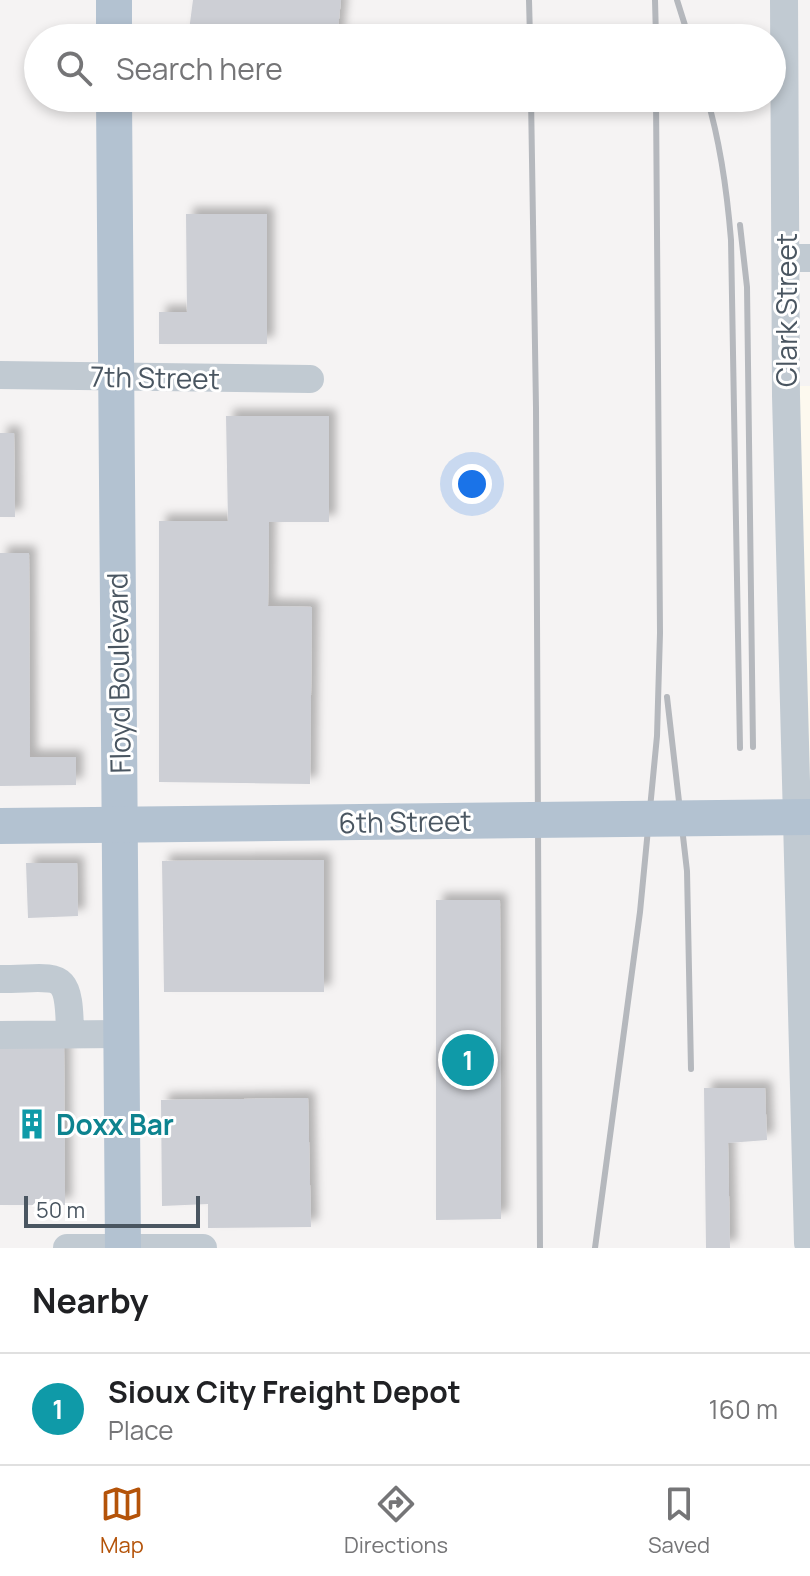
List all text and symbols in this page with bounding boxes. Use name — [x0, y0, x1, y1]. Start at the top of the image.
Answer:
search box — [24, 24, 786, 112]
icon: search — [52, 46, 96, 90]
text: Search here — [116, 48, 283, 89]
street label: Clark Street — [767, 233, 805, 387]
street label: 7th Street — [90, 357, 220, 397]
your location — [452, 464, 492, 504]
street label: Floyd Boulevard — [97, 572, 139, 774]
street label: 6th Street — [338, 801, 472, 841]
pin: 1 — [442, 1030, 494, 1090]
place label: Doxx Bar — [56, 1105, 174, 1143]
building icon: Doxx Bar — [15, 1107, 49, 1141]
scale bar — [24, 1192, 200, 1228]
text: 50 m — [36, 1195, 85, 1225]
text: Nearby — [32, 1277, 148, 1323]
text: Sioux City Freight Depot — [108, 1371, 461, 1412]
text: 1 — [52, 1391, 64, 1427]
text: 160 m — [709, 1391, 778, 1427]
text: Place — [108, 1412, 173, 1448]
tab: Map — [100, 1482, 144, 1560]
tab: Directions — [344, 1482, 448, 1560]
tab: Saved — [648, 1482, 710, 1560]

